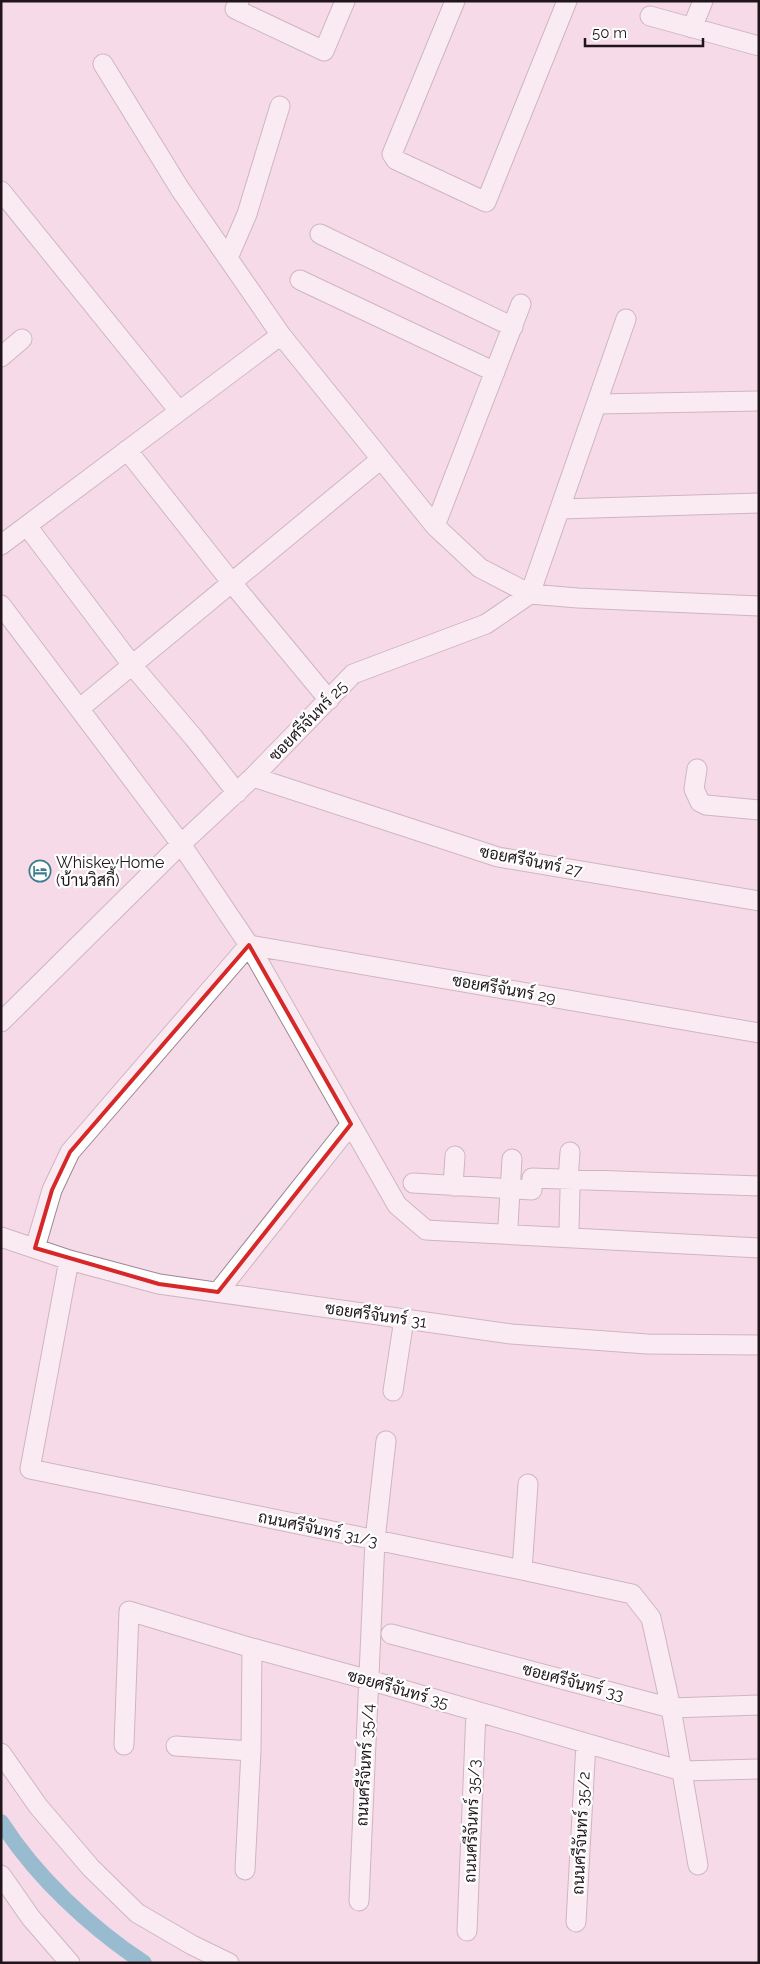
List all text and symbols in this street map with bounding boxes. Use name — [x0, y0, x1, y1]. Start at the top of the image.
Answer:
scale bar — [585, 15, 702, 47]
text: 50 m — [592, 24, 627, 42]
street label: ซอยศรีจันทร์ 25 — [263, 675, 351, 765]
street label: ซอยศรีจันทร์ 27 — [478, 839, 585, 880]
place label: WhiskeyHome (บ้านวิสกี้) — [56, 853, 164, 890]
hotel icon: WhiskeyHome (บ้านวิสกี้) — [28, 859, 52, 883]
street label: ซอยศรีจันทร์ 29 — [451, 968, 558, 1007]
street label: ซอยศรีจันทร์ 31 — [324, 1295, 429, 1332]
street label: ถนนศรีจันทร์ 31/3 — [257, 1504, 380, 1551]
street label: ซอยศรีจันทร์ 33 — [520, 1656, 627, 1705]
street label: ซอยศรีจันทร์ 35 — [345, 1663, 452, 1713]
street label: ถนนศรีจันทร์ 35/4 — [349, 1703, 378, 1827]
street label: ถนนศรีจันทร์ 35/3 — [457, 1759, 484, 1883]
street label: ถนนศรีจันทร์ 35/2 — [565, 1771, 594, 1895]

